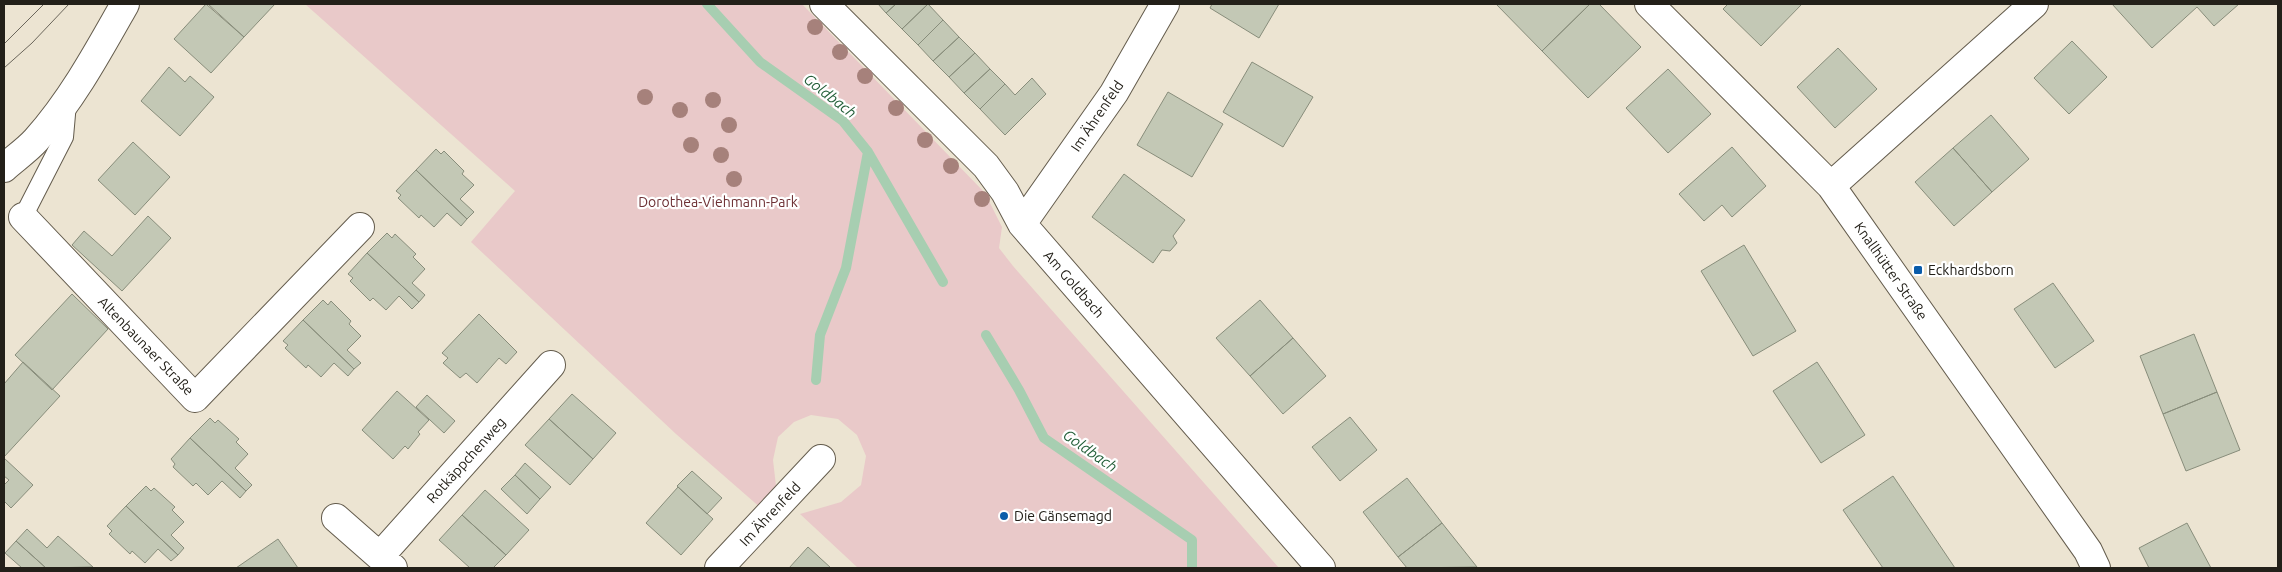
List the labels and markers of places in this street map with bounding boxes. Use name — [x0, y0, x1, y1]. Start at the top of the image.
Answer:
place label: Eckhardsborn — [1928, 262, 2014, 278]
marker: Eckhardsborn — [1912, 264, 1924, 276]
place label: Die Gänsemagd — [1014, 508, 1112, 524]
marker: Die Gänsemagd — [998, 510, 1010, 522]

